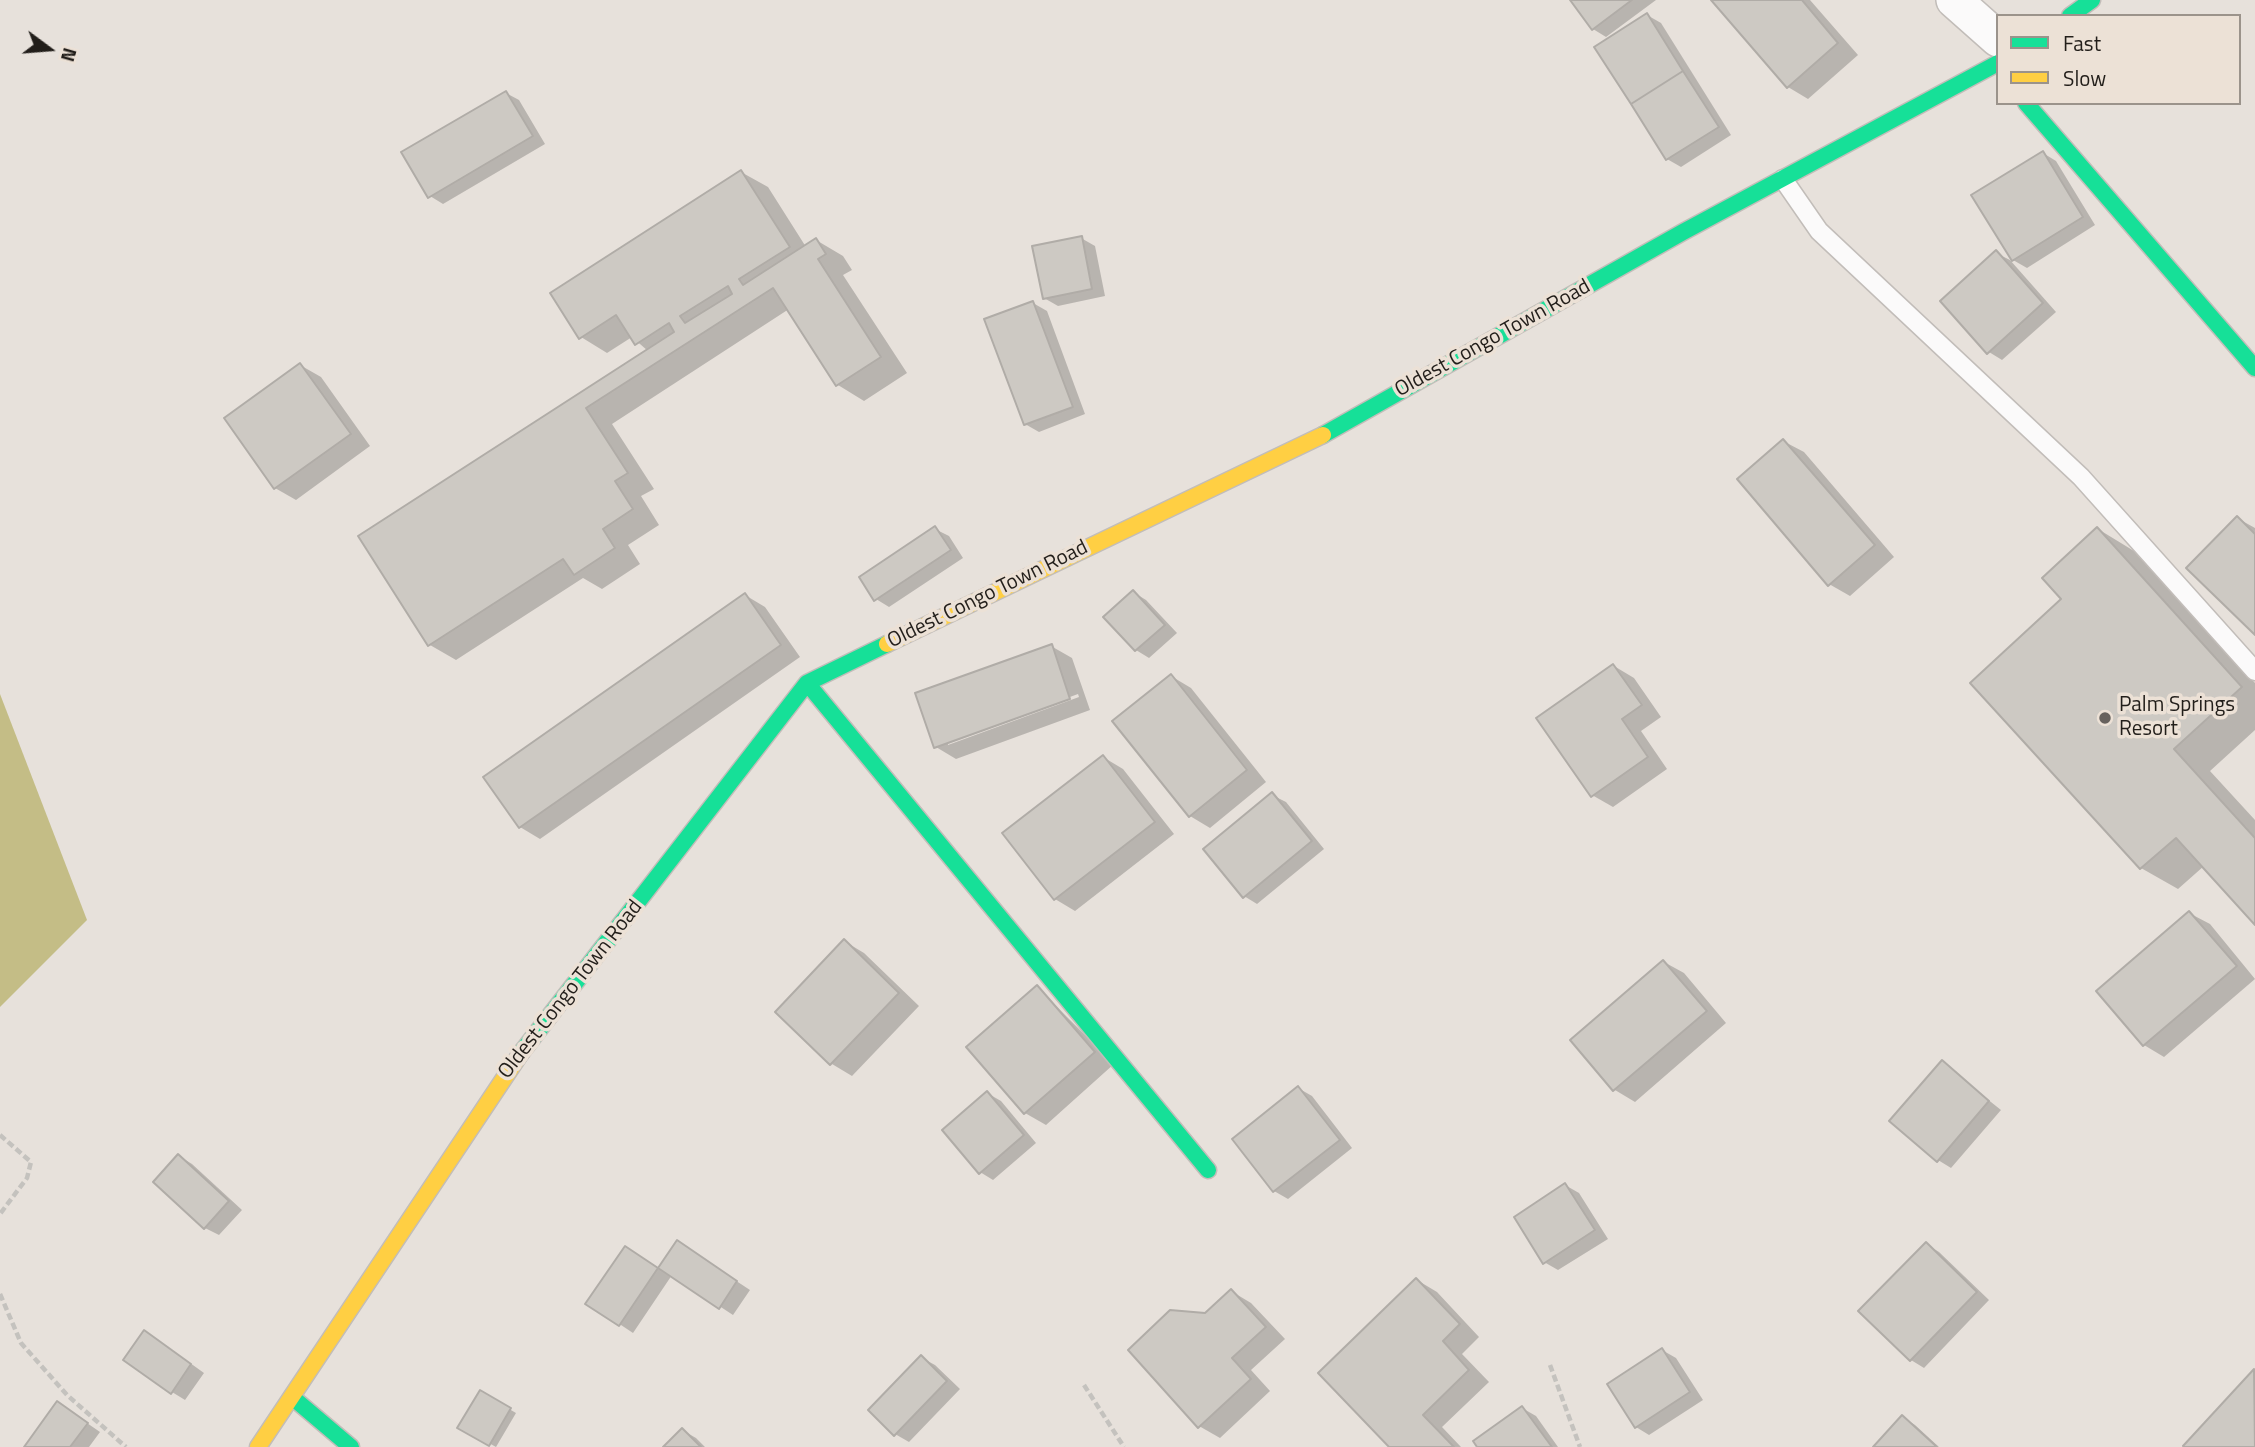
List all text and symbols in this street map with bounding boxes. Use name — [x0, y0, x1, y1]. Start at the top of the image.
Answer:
north arrow — [14, 14, 84, 84]
legend — [1996, 14, 2241, 105]
text: Fast — [2063, 27, 2101, 59]
text: N — [54, 45, 85, 65]
text: Slow — [2063, 62, 2106, 94]
street label: Oldest Congo Town Road — [1391, 275, 1595, 403]
street label: Oldest Congo Town Road — [884, 536, 1092, 654]
place label: Palm Springs Resort — [2119, 693, 2235, 743]
marker: Palm Springs Resort — [2097, 710, 2113, 726]
street label: Oldest Congo Town Road — [493, 896, 649, 1084]

